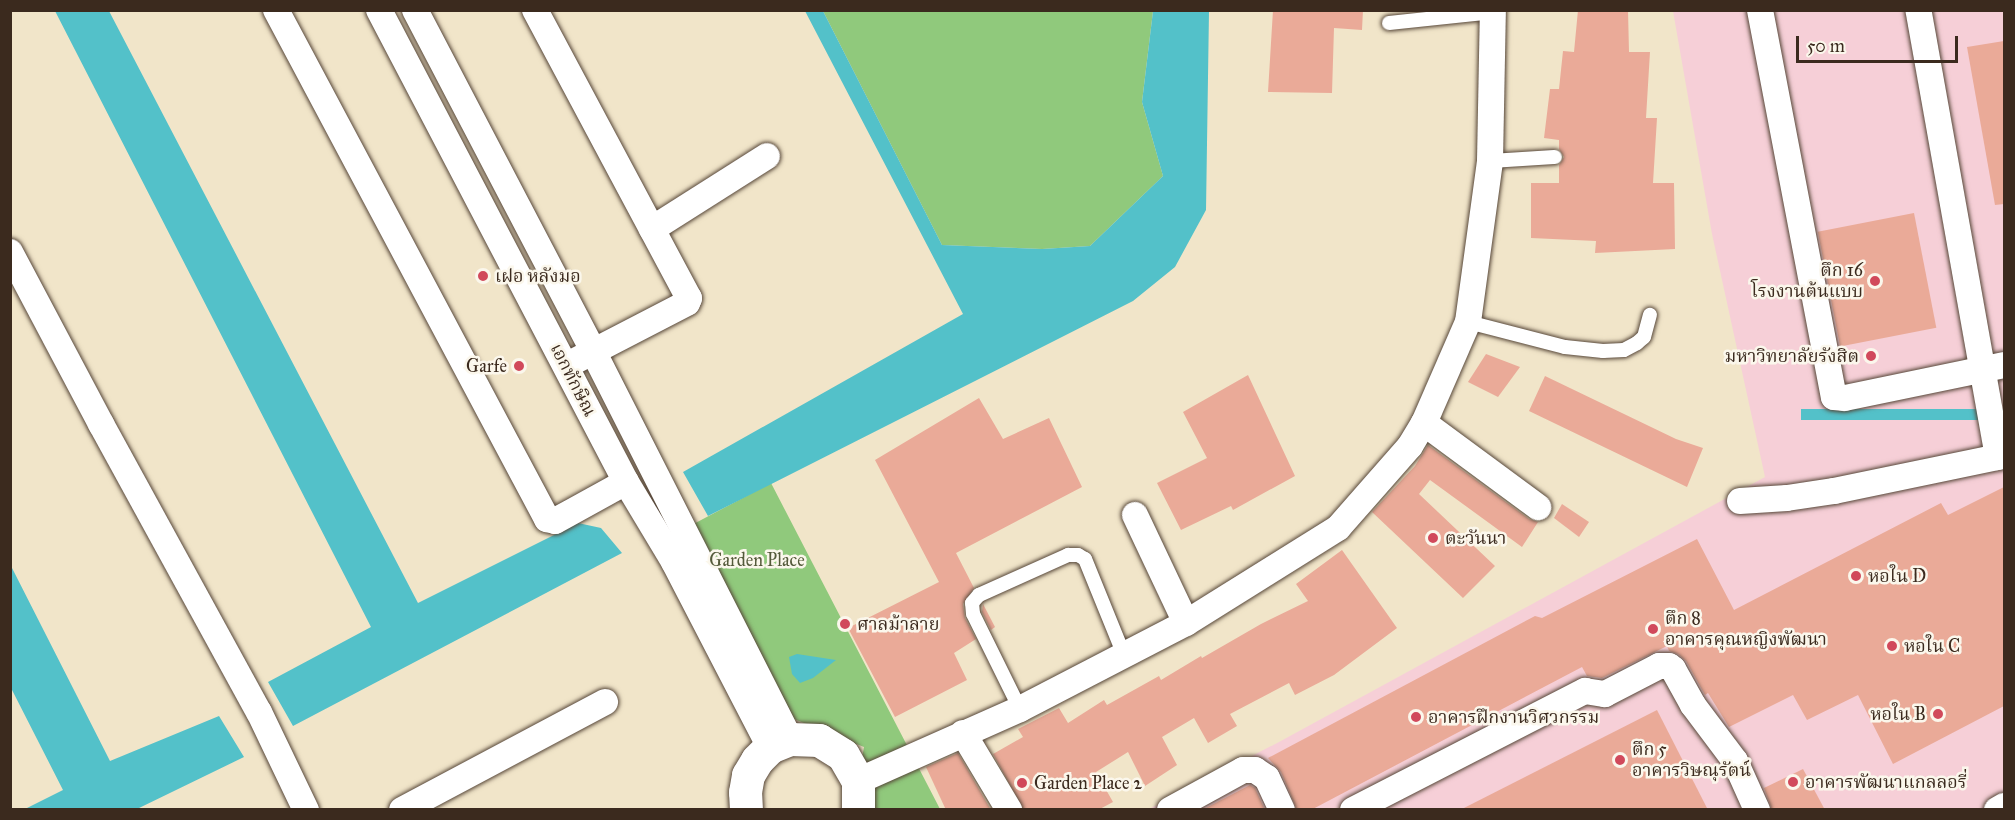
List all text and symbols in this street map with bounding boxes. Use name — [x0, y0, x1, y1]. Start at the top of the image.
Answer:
scale bar — [1799, 24, 1961, 62]
text: 50 m — [1807, 35, 1845, 57]
place label: ตึก 16 โรงงานต้นแบบ — [1751, 260, 1863, 302]
place label: เฝอ หลังมอ — [495, 265, 581, 287]
marker: เฝอ หลังมอ — [476, 269, 490, 283]
marker: ตึก 16 โรงงานต้นแบบ — [1868, 274, 1882, 288]
street label: เอกทักษิณ — [545, 340, 601, 420]
place label: มหาวิทยาลัยรังสิต — [1724, 345, 1859, 367]
marker: มหาวิทยาลัยรังสิต — [1864, 349, 1878, 363]
place label: Garfe — [466, 355, 507, 377]
marker: Garfe — [512, 359, 526, 373]
place label: ตะวันนา — [1445, 527, 1506, 549]
marker: ตะวันนา — [1426, 531, 1440, 545]
park label: Garden Place — [709, 549, 805, 571]
place label: หอใน D — [1868, 565, 1926, 587]
marker: หอใน D — [1849, 569, 1863, 583]
place label: ตึก 8 อาคารคุณหญิงพัฒนา — [1665, 608, 1827, 650]
place label: ศาลม้าลาย — [857, 613, 939, 635]
marker: ศาลม้าลาย — [838, 617, 852, 631]
marker: ตึก 8 อาคารคุณหญิงพัฒนา — [1646, 622, 1660, 636]
place label: หอใน C — [1904, 635, 1960, 657]
marker: หอใน C — [1885, 639, 1899, 653]
place label: หอใน B — [1870, 703, 1926, 725]
place label: อาคารฝึกงานวิศวกรรม — [1428, 706, 1599, 728]
marker: หอใน B — [1931, 707, 1945, 721]
marker: อาคารฝึกงานวิศวกรรม — [1409, 710, 1423, 724]
place label: ตึก 5 อาคารวิษณุรัตน์ — [1632, 739, 1751, 782]
marker: ตึก 5 อาคารวิษณุรัตน์ — [1613, 753, 1627, 767]
place label: อาคารพัฒนาแกลลอรี่ — [1805, 771, 1967, 793]
place label: Garden Place 2 — [1034, 772, 1142, 794]
marker: อาคารพัฒนาแกลลอรี่ — [1786, 775, 1800, 789]
marker: Garden Place 2 — [1015, 776, 1029, 790]

